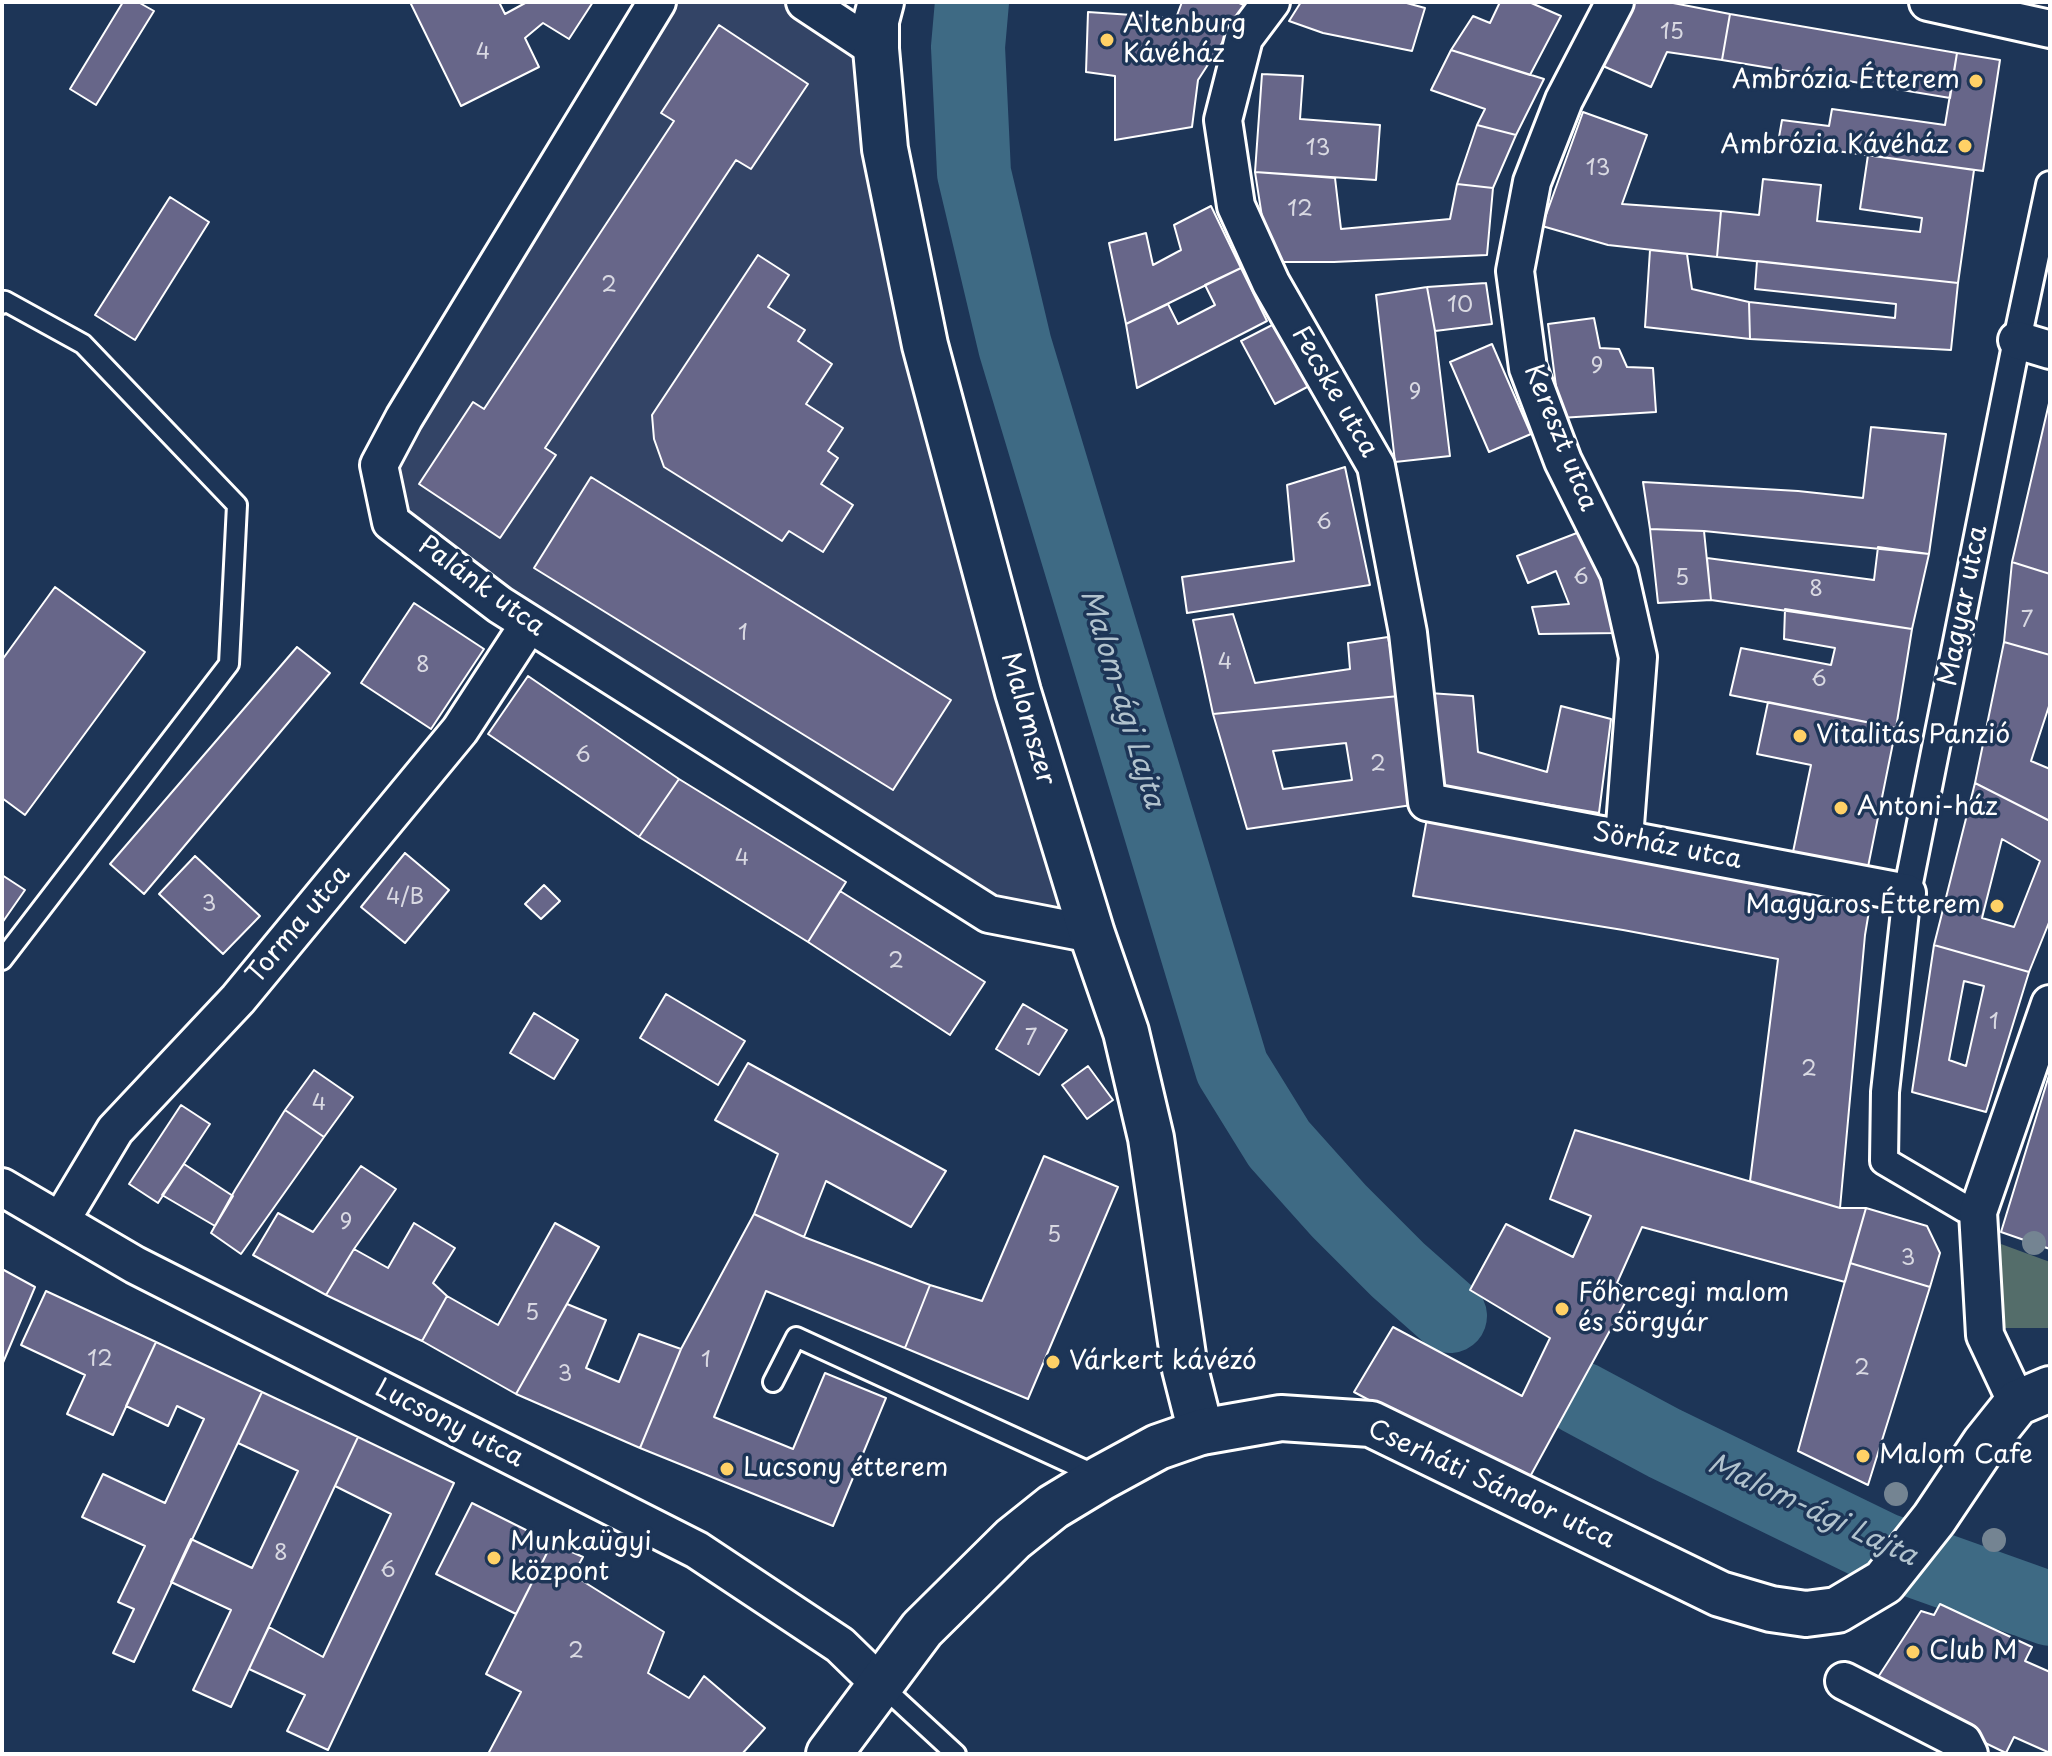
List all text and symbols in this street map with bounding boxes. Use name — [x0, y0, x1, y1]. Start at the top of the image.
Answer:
place label: Altenburg Kávéház — [1123, 9, 1246, 70]
house number: 15 — [1660, 20, 1684, 46]
marker: Altenburg Kávéház — [1098, 31, 1116, 49]
house number: 4 — [476, 40, 490, 66]
place label: Ambrózia Étterem — [1732, 65, 1960, 97]
marker: Ambrózia Étterem — [1967, 72, 1985, 90]
place label: Ambrózia Kávéház — [1721, 130, 1949, 162]
house number: 13 — [1306, 136, 1330, 162]
marker: Ambrózia Kávéház — [1956, 137, 1974, 155]
house number: 13 — [1586, 156, 1610, 182]
house number: 12 — [1287, 197, 1313, 223]
house number: 2 — [601, 273, 617, 299]
house number: 10 — [1447, 293, 1473, 319]
street label: Fecske utca — [1284, 321, 1384, 463]
house number: 9 — [1591, 354, 1603, 380]
street label: Kereszt utca — [1516, 360, 1604, 516]
house number: 9 — [1409, 380, 1421, 406]
house number: 6 — [1316, 510, 1332, 536]
street label: Magyar utca — [1933, 523, 1995, 689]
street label: Palánk utca — [411, 530, 551, 644]
house number: 6 — [1573, 565, 1589, 591]
house number: 5 — [1675, 566, 1689, 592]
house number: 8 — [1809, 577, 1823, 603]
water label: Malom-ági Lajta — [1072, 586, 1170, 812]
house number: 7 — [2021, 608, 2033, 634]
house number: 1 — [738, 621, 748, 647]
street label: Malomszer — [993, 649, 1061, 789]
house number: 4 — [1218, 650, 1232, 676]
house number: 8 — [416, 653, 430, 679]
house number: 6 — [1811, 667, 1827, 693]
place label: Vitalitás Panzió — [1816, 720, 2010, 752]
marker: Vitalitás Panzió — [1791, 727, 1809, 745]
house number: 6 — [575, 743, 591, 769]
house number: 2 — [1370, 752, 1386, 778]
place label: Antoni-ház — [1857, 792, 1998, 824]
marker: Antoni-ház — [1832, 799, 1850, 817]
street label: Sörház utca — [1590, 817, 1744, 877]
house number: 4 — [735, 846, 749, 872]
street label: Torma utca — [241, 860, 357, 990]
house number: 4/B — [386, 885, 424, 911]
place label: Magyaros Étterem — [1745, 890, 1981, 922]
house number: 3 — [202, 892, 216, 918]
marker: Magyaros Étterem — [1988, 897, 2006, 915]
house number: 2 — [888, 949, 904, 975]
house number: 1 — [1989, 1010, 1999, 1036]
house number: 7 — [1025, 1026, 1037, 1052]
house number: 2 — [1801, 1057, 1817, 1083]
house number: 4 — [312, 1091, 326, 1117]
house number: 9 — [340, 1210, 352, 1236]
house number: 5 — [1047, 1223, 1061, 1249]
house number: 3 — [1901, 1246, 1915, 1272]
place label: Főhercegi malom és sörgyár — [1578, 1278, 1789, 1340]
marker: Főhercegi malom és sörgyár — [1553, 1300, 1571, 1318]
house number: 5 — [525, 1301, 539, 1327]
place label: Várkert kávézó — [1069, 1346, 1257, 1378]
house number: 12 — [87, 1347, 113, 1373]
house number: 1 — [701, 1348, 711, 1374]
marker: Várkert kávézó — [1044, 1353, 1062, 1371]
house number: 2 — [1854, 1356, 1870, 1382]
house number: 3 — [558, 1362, 572, 1388]
street label: Lucsony utca — [370, 1373, 528, 1475]
street label: Cserháti Sándor utca — [1362, 1414, 1620, 1556]
place label: Malom Cafe — [1879, 1440, 2033, 1472]
marker: Malom Cafe — [1854, 1447, 1872, 1465]
water label: Malom-ági Lajta — [1702, 1448, 1922, 1574]
place label: Lucsony étterem — [743, 1453, 948, 1485]
marker: Lucsony étterem — [718, 1460, 736, 1478]
place label: Munkaügyi központ — [510, 1527, 652, 1588]
house number: 8 — [274, 1541, 288, 1567]
marker: Munkaügyi központ — [485, 1549, 503, 1567]
house number: 6 — [380, 1558, 396, 1584]
place label: Club M — [1929, 1636, 2017, 1668]
house number: 2 — [568, 1639, 584, 1665]
marker: Club M — [1904, 1643, 1922, 1661]

